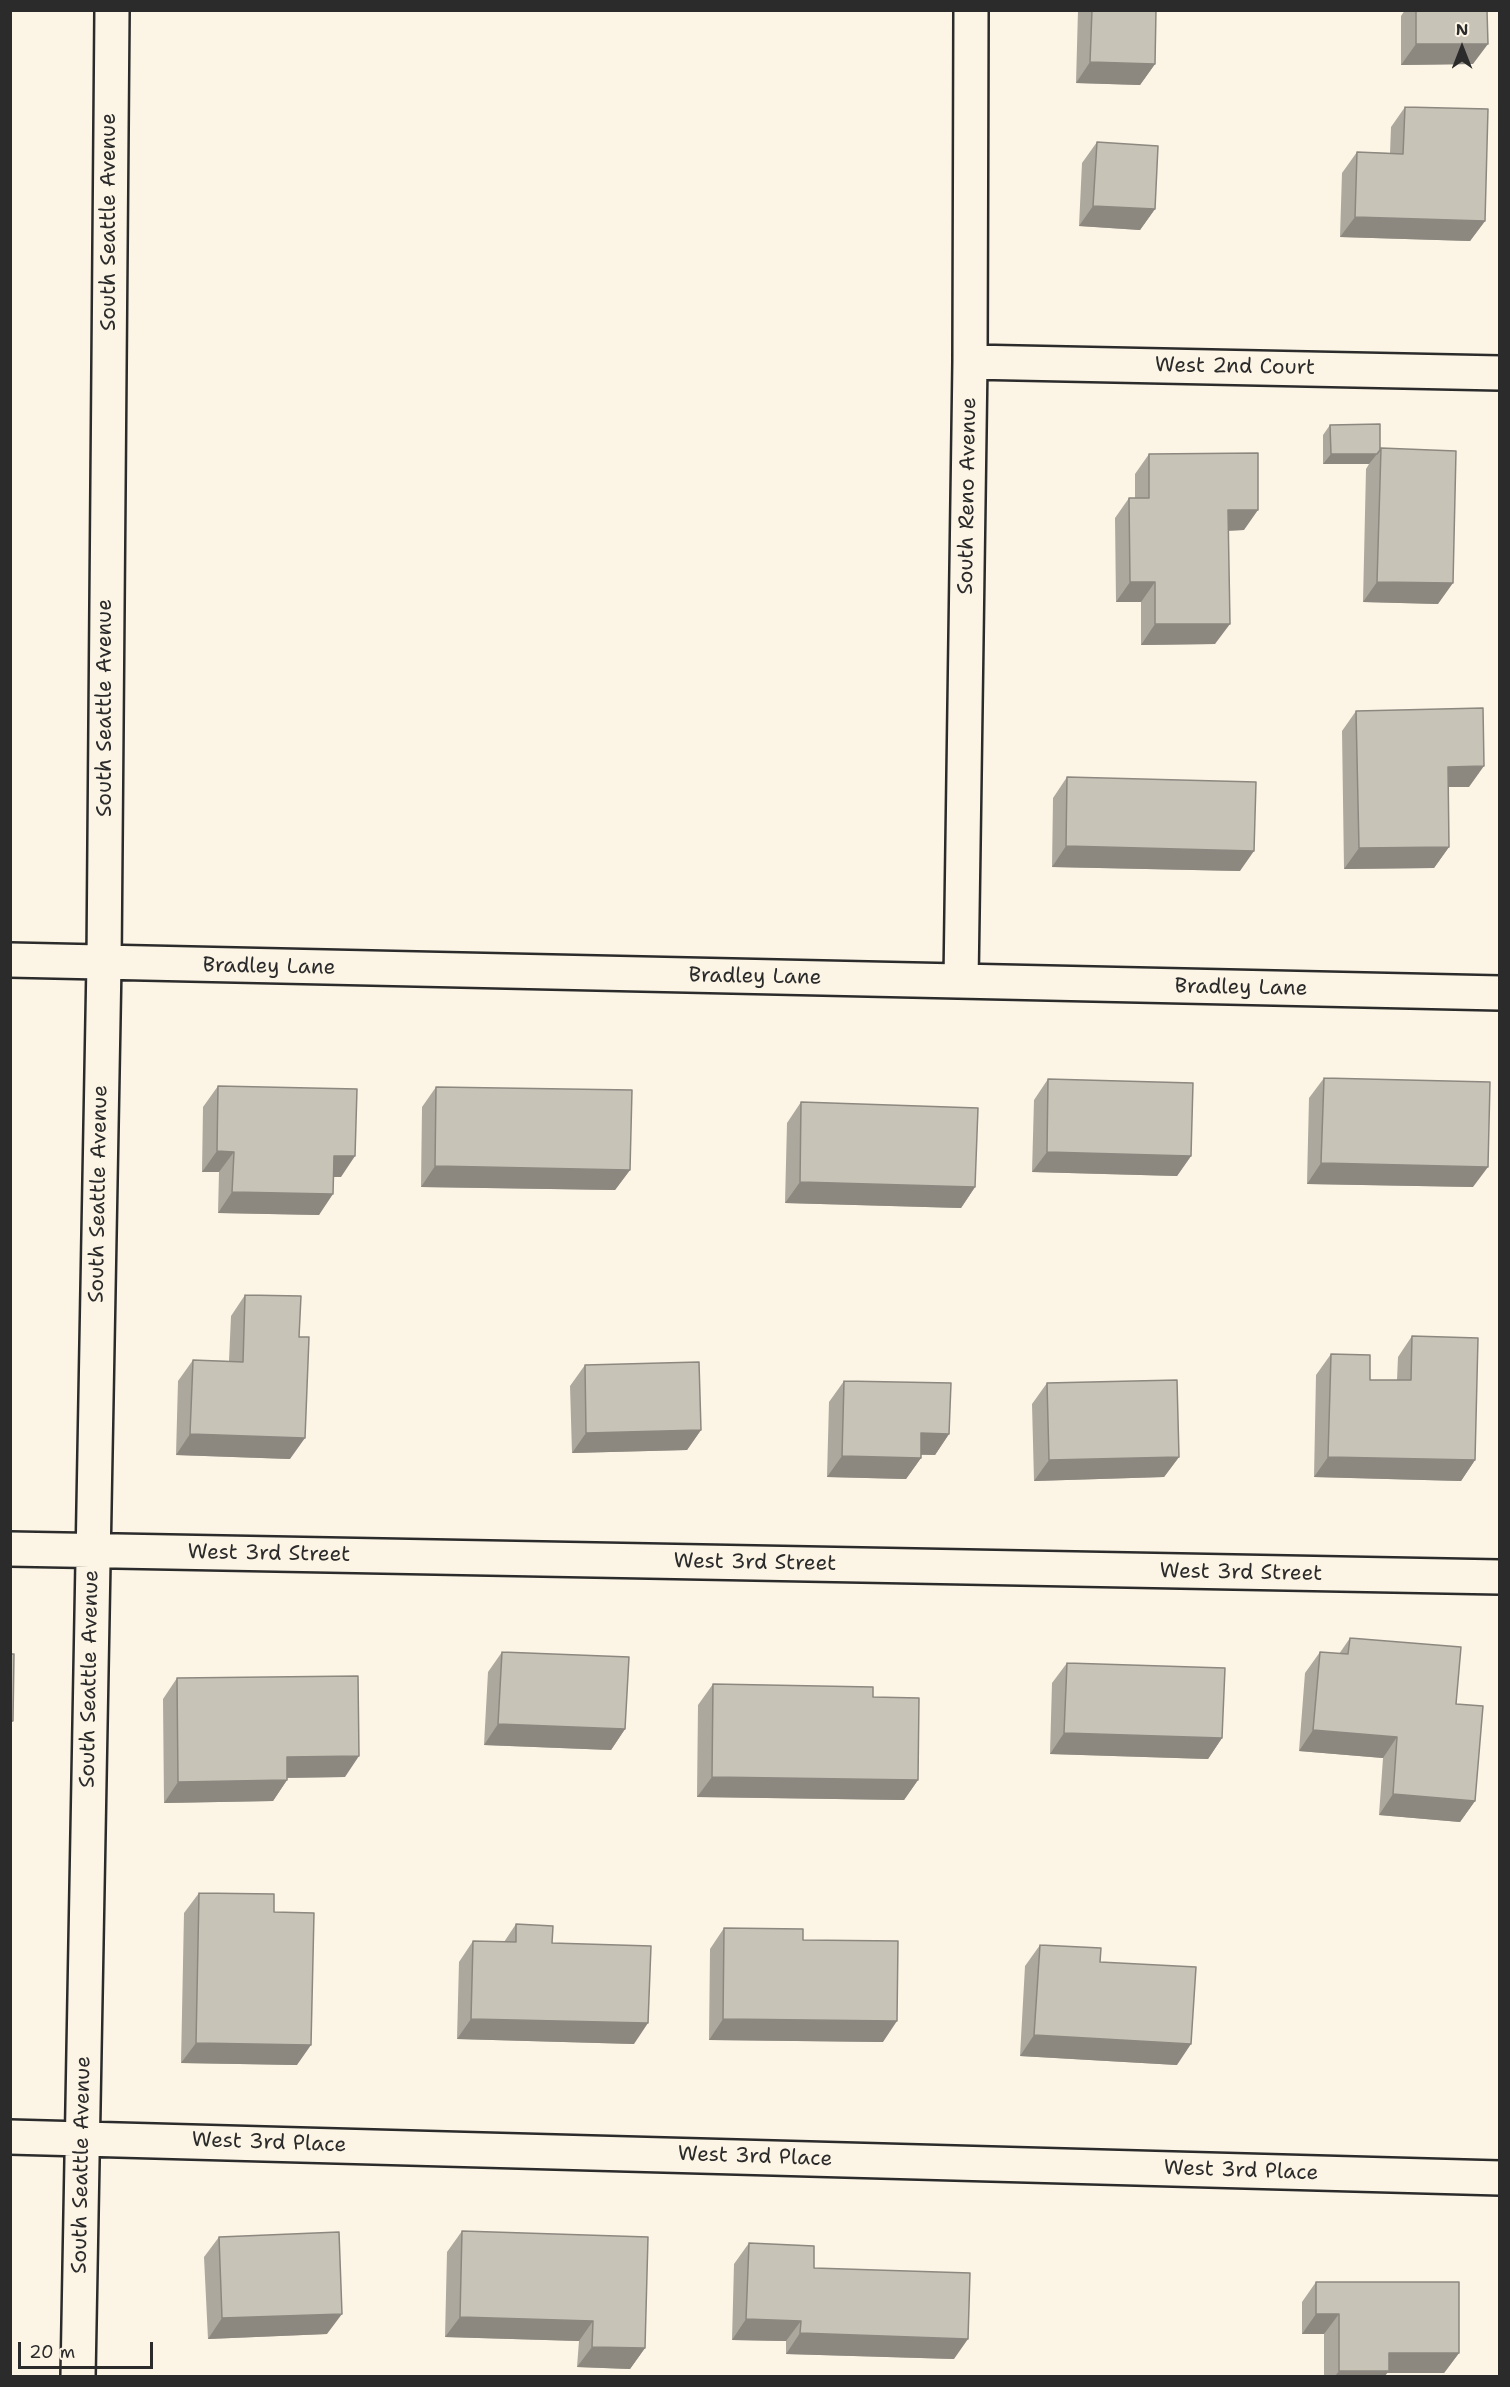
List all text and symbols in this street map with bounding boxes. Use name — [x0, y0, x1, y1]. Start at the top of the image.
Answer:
north arrow — [1432, 18, 1492, 78]
text: N — [1456, 19, 1468, 40]
street label: South Seattle Avenue — [97, 113, 123, 331]
street label: West 2nd Court — [1155, 353, 1315, 381]
street label: South Reno Avenue — [954, 397, 982, 595]
street label: South Seattle Avenue — [93, 599, 119, 817]
street label: Bradley Lane — [202, 953, 336, 981]
street label: Bradley Lane — [688, 963, 822, 991]
street label: Bradley Lane — [1174, 974, 1308, 1002]
street label: South Seattle Avenue — [84, 1085, 114, 1303]
street label: West 3rd Street — [187, 1540, 351, 1568]
street label: West 3rd Street — [673, 1549, 837, 1577]
street label: West 3rd Street — [1159, 1559, 1323, 1587]
street label: South Seattle Avenue — [75, 1570, 105, 1788]
street label: South Seattle Avenue — [67, 2056, 97, 2274]
street label: West 3rd Place — [191, 2128, 347, 2158]
street label: West 3rd Place — [677, 2142, 833, 2172]
street label: West 3rd Place — [1163, 2156, 1319, 2186]
scale bar — [21, 2330, 156, 2368]
text: 20 m — [29, 2340, 75, 2364]

